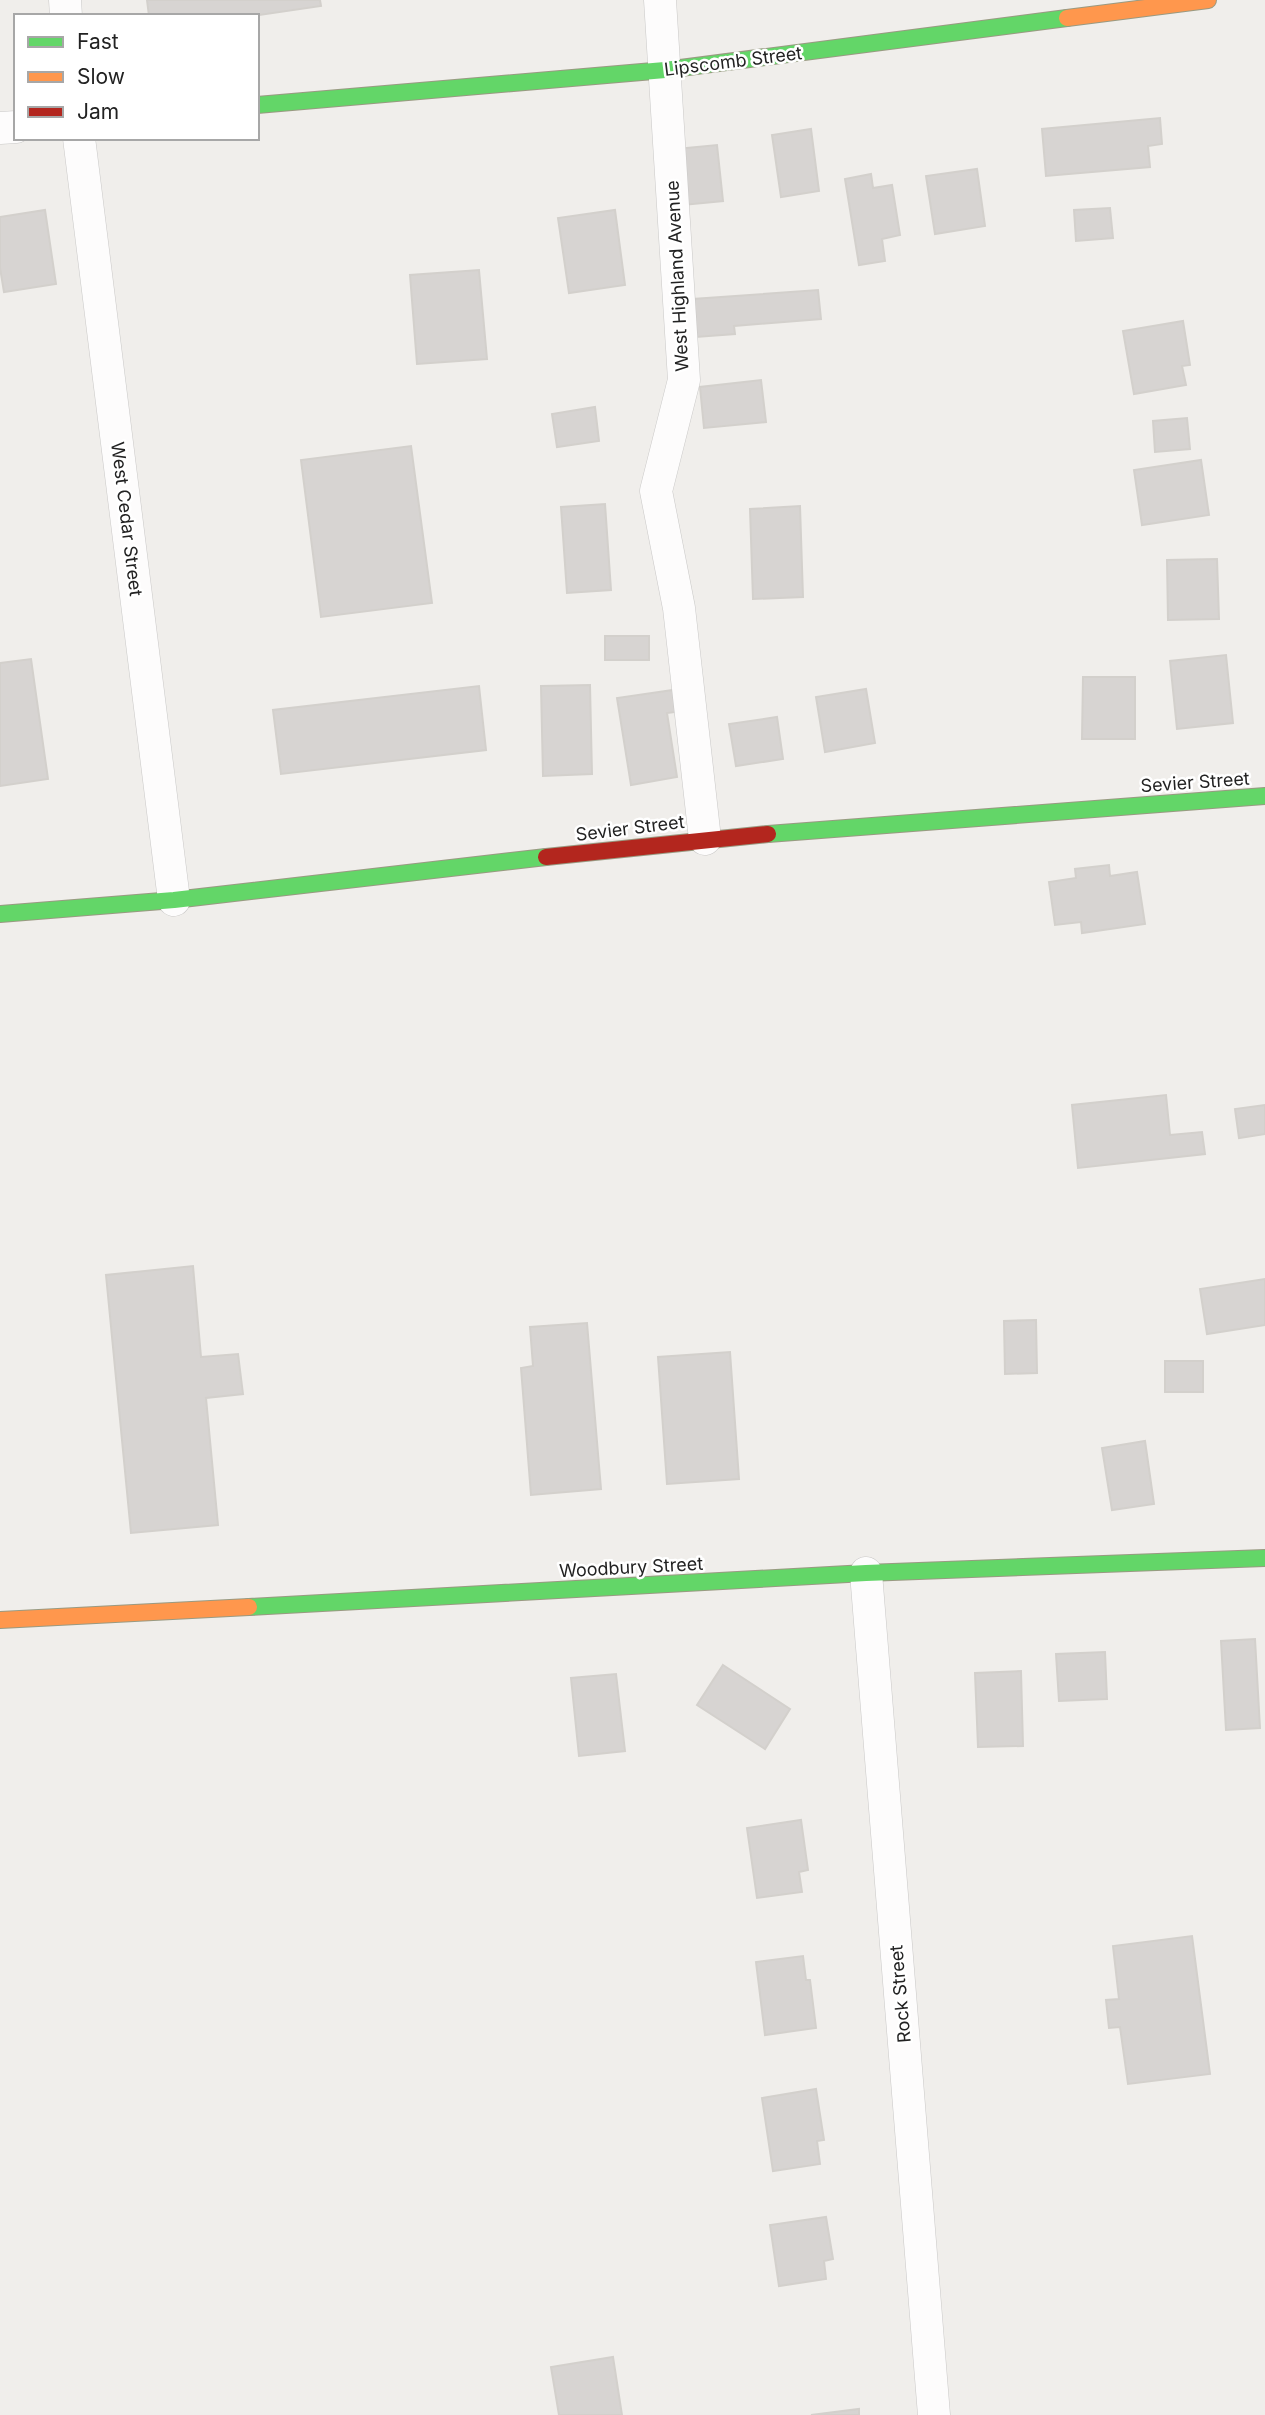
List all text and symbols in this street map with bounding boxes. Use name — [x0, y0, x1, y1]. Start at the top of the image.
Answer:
legend — [14, 14, 259, 140]
text: Fast — [77, 29, 119, 54]
street label: Lipscomb Street — [663, 42, 803, 80]
text: Slow — [77, 64, 125, 89]
text: Jam — [77, 99, 119, 124]
street label: West Highland Avenue — [662, 180, 692, 372]
street label: West Cedar Street — [107, 441, 147, 597]
street label: Sevier Street — [1140, 768, 1250, 796]
street label: Sevier Street — [574, 811, 686, 845]
street label: Woodbury Street — [558, 1553, 704, 1581]
street label: Rock Street — [885, 1944, 915, 2044]

